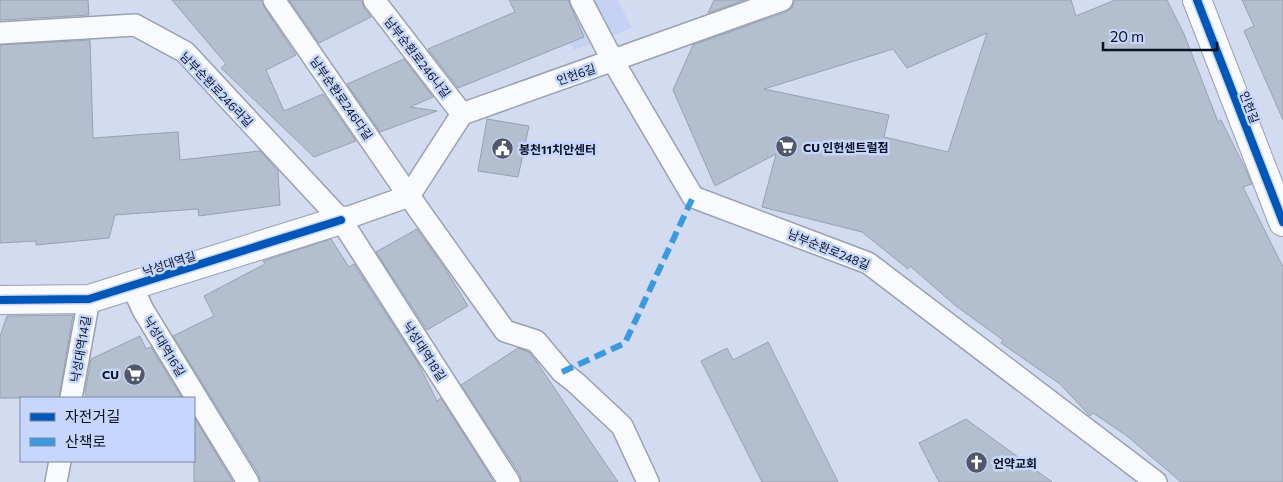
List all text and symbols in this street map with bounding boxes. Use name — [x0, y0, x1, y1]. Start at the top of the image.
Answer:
street label: 남부순환로246나길 — [382, 14, 454, 100]
scale bar — [1103, 20, 1217, 52]
text: 20 m — [1110, 27, 1144, 45]
street label: 남부순환로246라길 — [178, 49, 256, 129]
street label: 남부순환로246다길 — [308, 54, 376, 142]
street label: 인헌6길 — [555, 61, 597, 87]
street label: 인헌길 — [1238, 89, 1262, 125]
supermarket icon: CU 인헌센트럴점 — [775, 135, 799, 159]
public building icon: 봉천11치안센터 — [491, 137, 515, 161]
place label: CU 인헌센트럴점 — [803, 140, 888, 154]
place label: 봉천11치안센터 — [519, 142, 596, 156]
street label: 남부순환로248길 — [786, 226, 872, 272]
street label: 낙성대역길 — [141, 248, 197, 278]
street label: 낙성대역16길 — [142, 313, 188, 379]
street label: 낙성대역14길 — [67, 315, 93, 383]
street label: 낙성대역18길 — [401, 319, 449, 383]
supermarket icon: CU — [123, 362, 147, 386]
place label: CU — [102, 367, 119, 381]
legend — [20, 397, 195, 462]
text: 자전거길 — [65, 407, 120, 425]
text: 산책로 — [65, 432, 106, 450]
church icon: 언약교회 — [965, 451, 989, 475]
place label: 언약교회 — [993, 456, 1037, 470]

